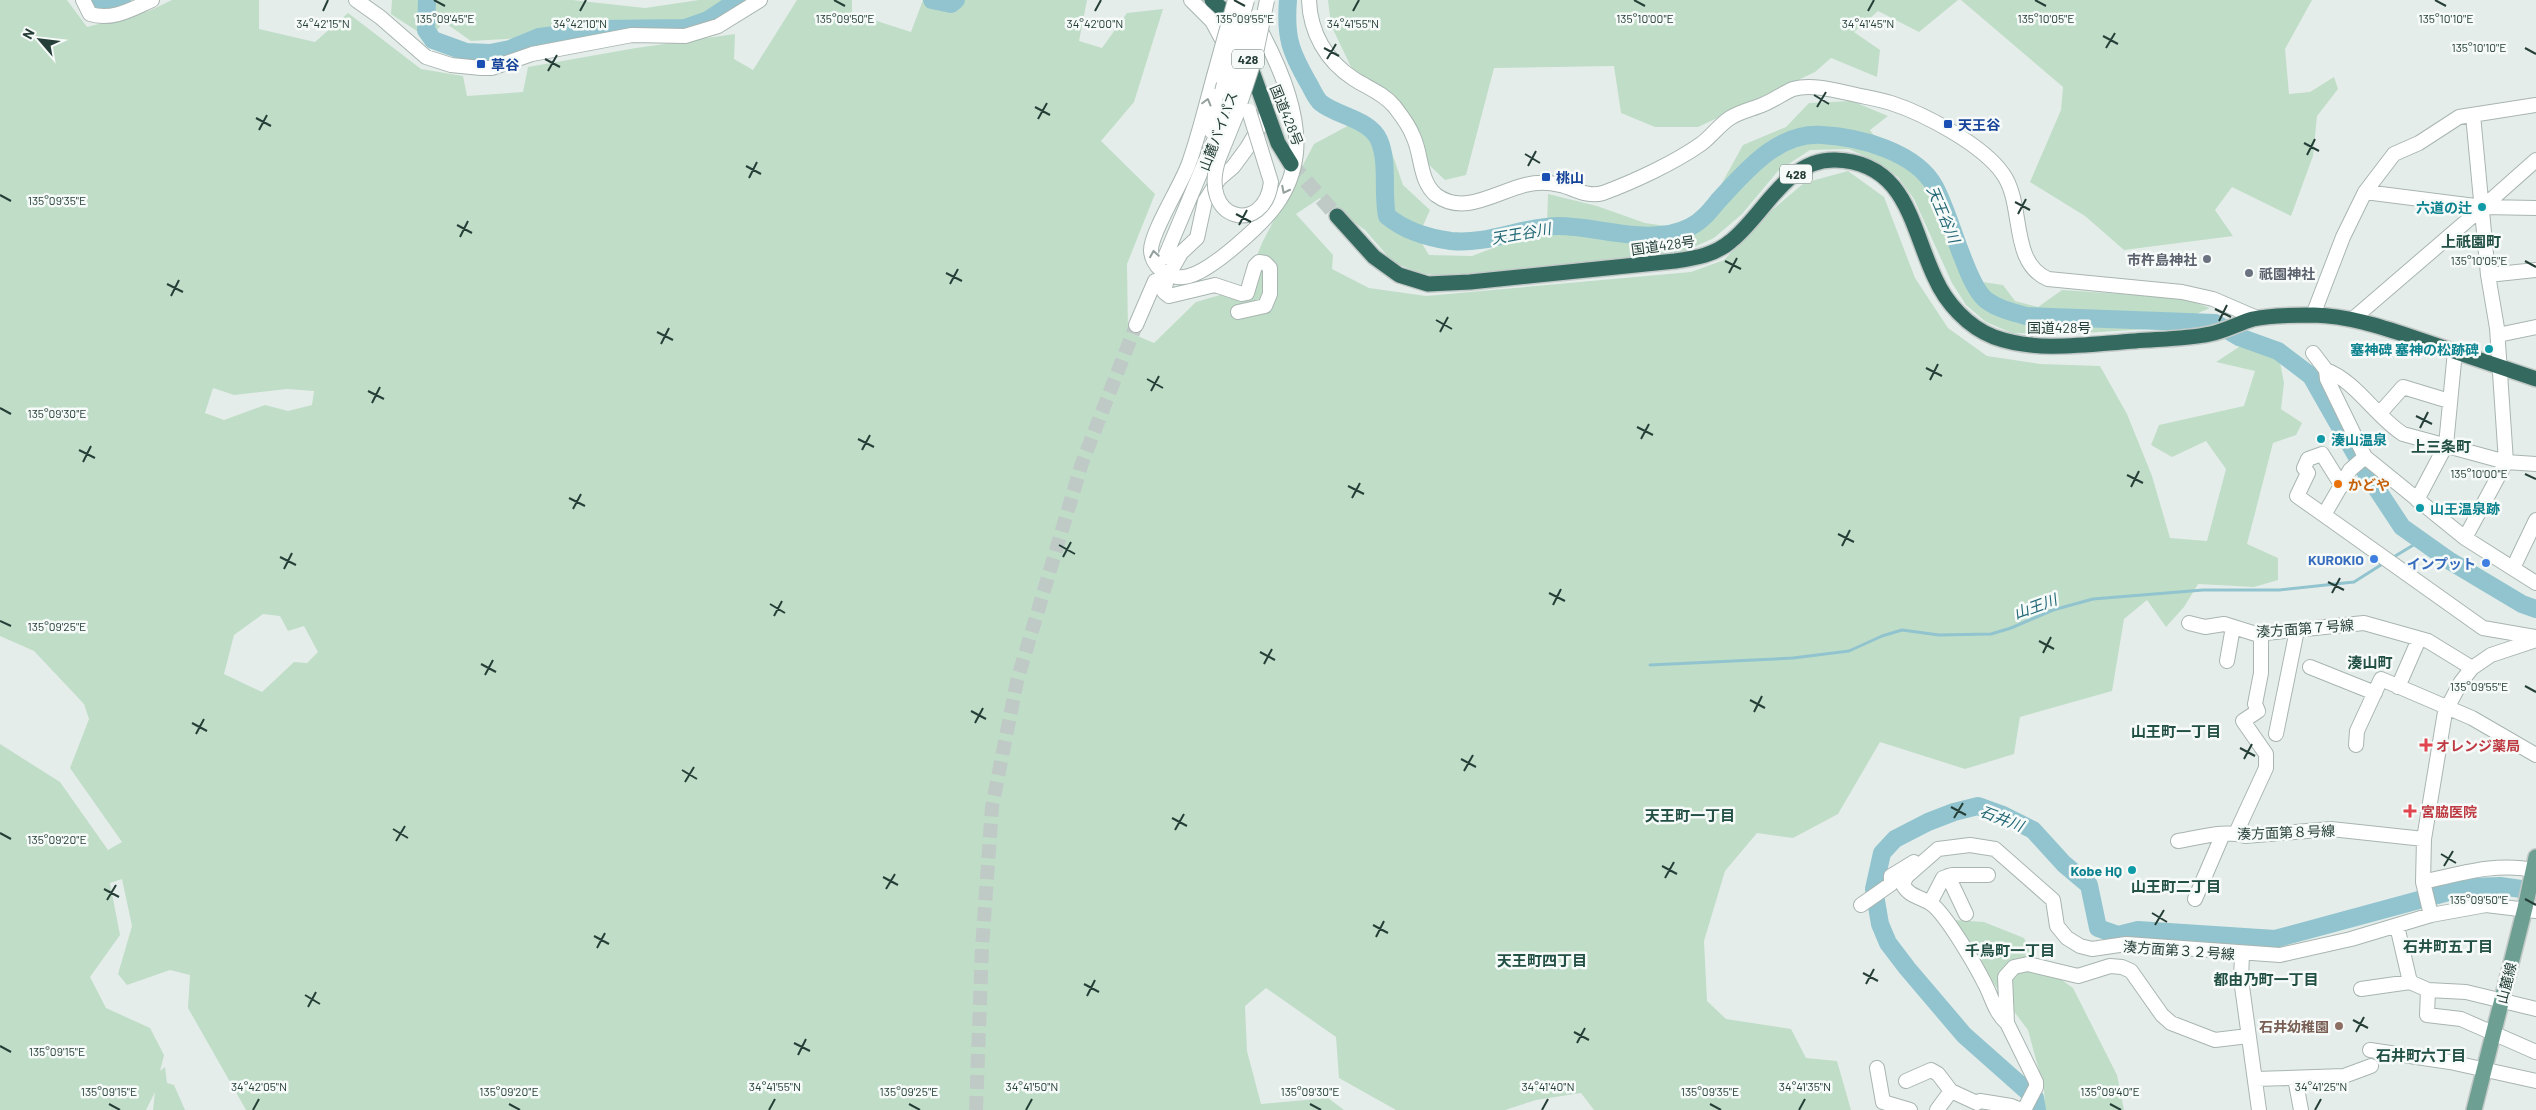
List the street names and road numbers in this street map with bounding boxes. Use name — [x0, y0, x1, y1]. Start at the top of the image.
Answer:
road number: 428 — [1232, 50, 1264, 68]
street label: 国道428号 — [1267, 82, 1307, 148]
street label: 山麓バイパス — [1195, 89, 1241, 173]
road number: 428 — [1780, 164, 1812, 183]
street label: 国道428号 — [1630, 232, 1696, 258]
street label: 国道428号 — [2027, 319, 2091, 336]
street label: 湊方面第７号線 — [2256, 616, 2354, 640]
street label: 湊方面第８号線 — [2237, 822, 2335, 842]
street label: 湊方面第３２号線 — [2123, 938, 2235, 962]
street label: 山麓線 — [2493, 961, 2519, 1005]

